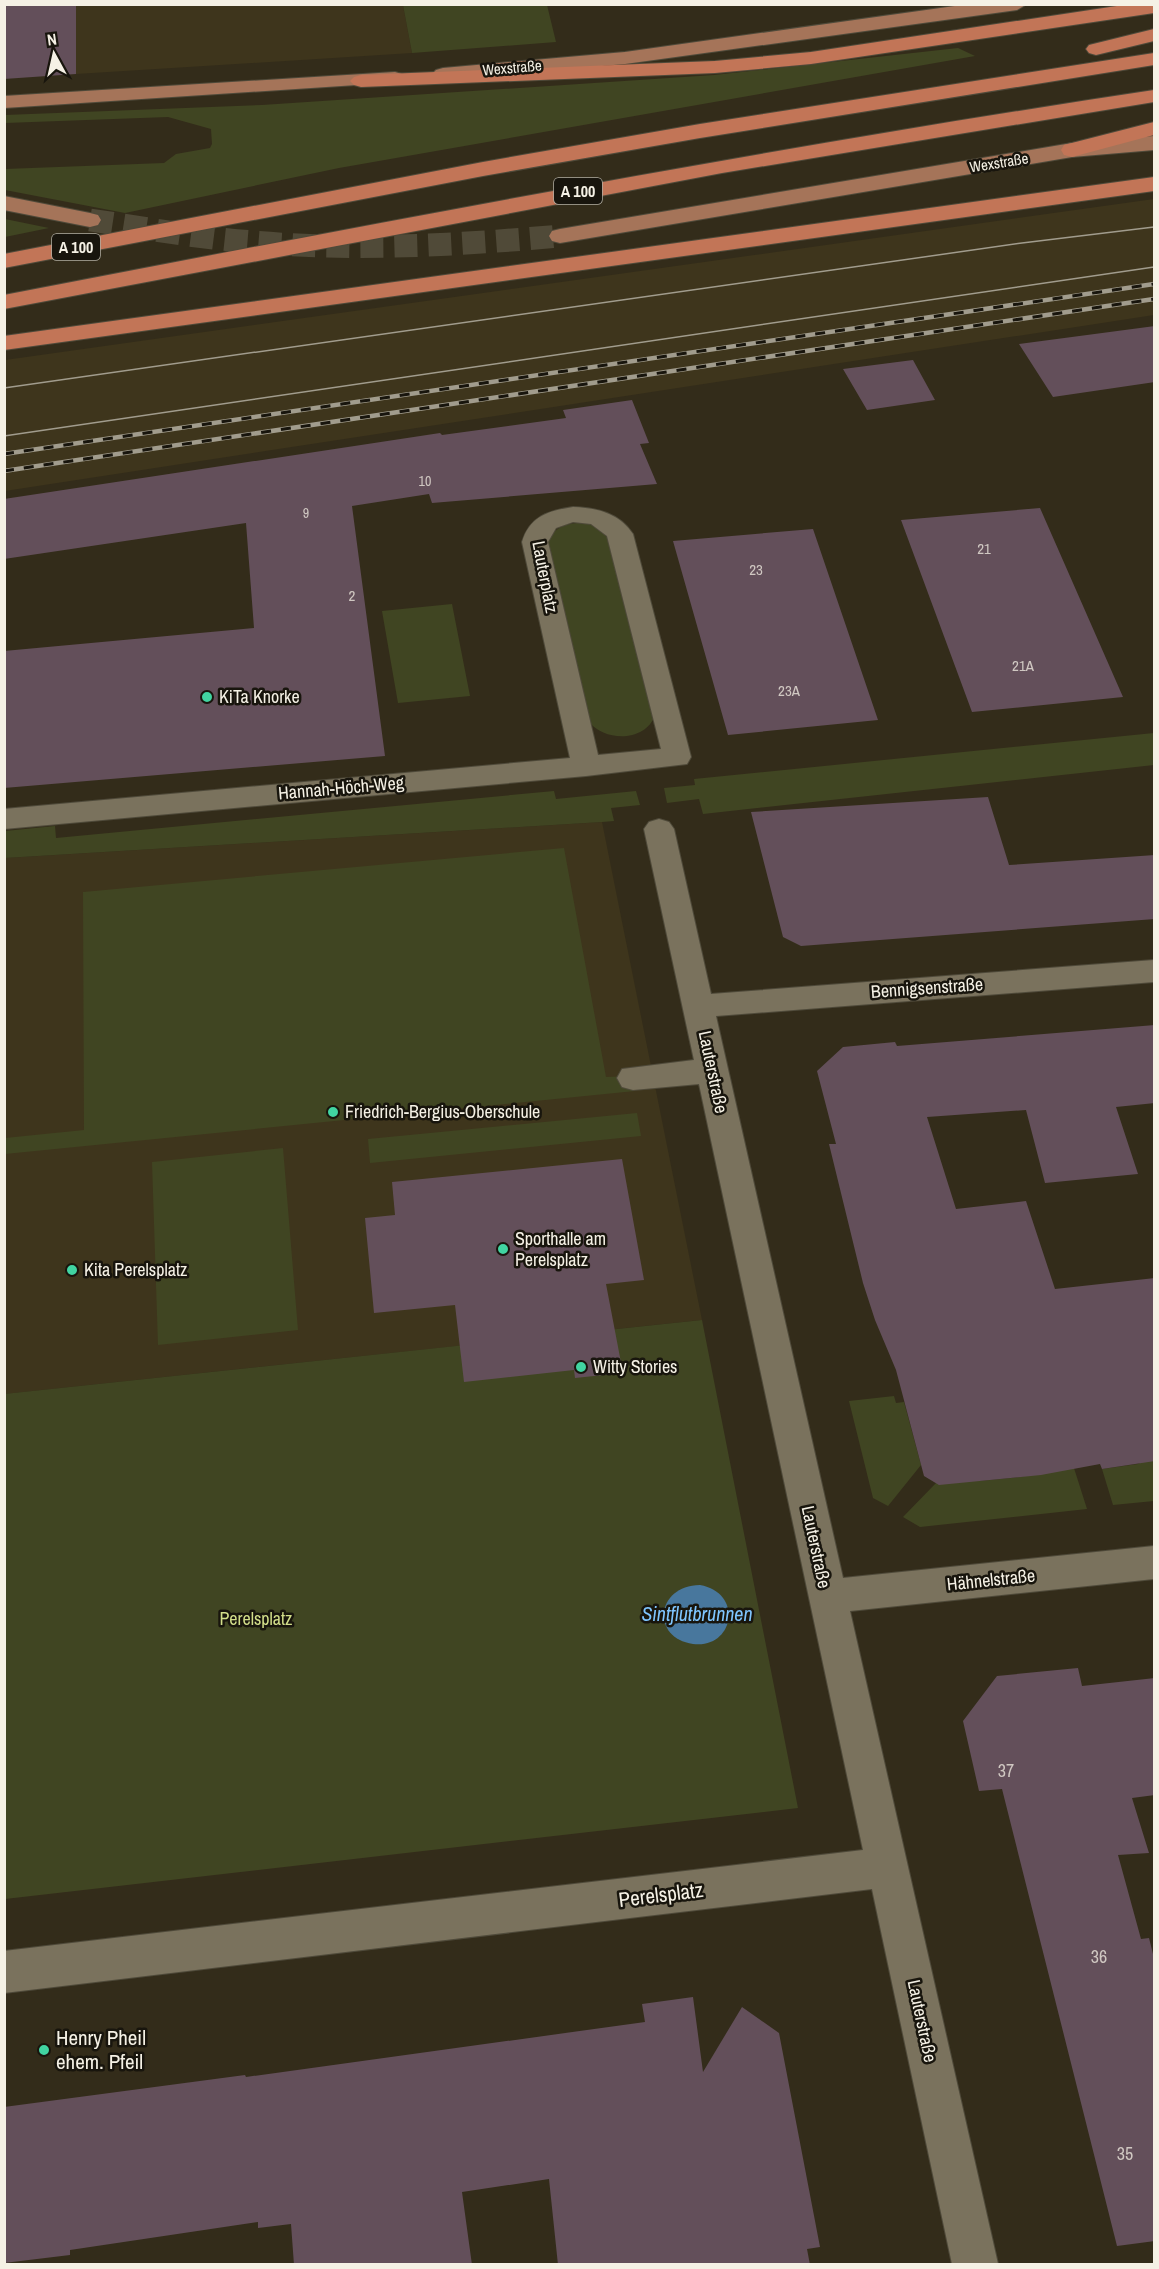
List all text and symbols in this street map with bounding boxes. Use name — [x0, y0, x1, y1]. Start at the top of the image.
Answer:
north arrow — [24, 24, 84, 84]
text: N — [46, 28, 58, 51]
street label: Wexstraße — [482, 54, 543, 81]
street label: Wexstraße — [968, 147, 1030, 178]
road number: A 100 — [554, 178, 602, 204]
road number: A 100 — [52, 234, 100, 260]
house number: 10 — [419, 472, 431, 490]
house number: 9 — [303, 504, 309, 522]
house number: 21 — [977, 538, 991, 559]
street label: Lauterplatz — [526, 539, 565, 615]
house number: 23 — [749, 559, 763, 580]
house number: 2 — [349, 585, 356, 606]
house number: 21A — [1012, 655, 1035, 676]
house number: 23A — [778, 680, 801, 701]
place label: KiTa Knorke — [219, 684, 300, 709]
marker: KiTa Knorke — [200, 690, 214, 704]
street label: Hannah-Höch-Weg — [277, 769, 406, 805]
street label: Bennigsenstraße — [870, 971, 984, 1004]
street label: Lauterstraße — [693, 1028, 734, 1115]
place label: Friedrich-Bergius-Oberschule — [345, 1099, 540, 1124]
marker: Friedrich-Bergius-Oberschule — [326, 1105, 340, 1119]
place label: Sporthalle am Perelsplatz — [515, 1226, 606, 1272]
marker: Sporthalle am Perelsplatz — [496, 1242, 510, 1256]
place label: Kita Perelsplatz — [84, 1257, 187, 1282]
marker: Kita Perelsplatz — [65, 1263, 79, 1277]
place label: Witty Stories — [593, 1354, 678, 1379]
marker: Witty Stories — [574, 1360, 588, 1374]
street label: Lauterstraße — [796, 1503, 837, 1590]
street label: Hähnelstraße — [946, 1562, 1036, 1597]
water label: Sintflutbrunnen — [641, 1600, 753, 1627]
park label: Perelsplatz — [219, 1606, 293, 1631]
house number: 37 — [998, 1758, 1014, 1783]
street label: Perelsplatz — [617, 1875, 705, 1914]
house number: 36 — [1091, 1944, 1107, 1969]
street label: Lauterstraße — [902, 1977, 943, 2064]
place label: Henry Pheil ehem. Pfeil — [56, 2023, 146, 2076]
marker: Henry Pheil ehem. Pfeil — [37, 2043, 51, 2057]
house number: 35 — [1117, 2141, 1133, 2166]

